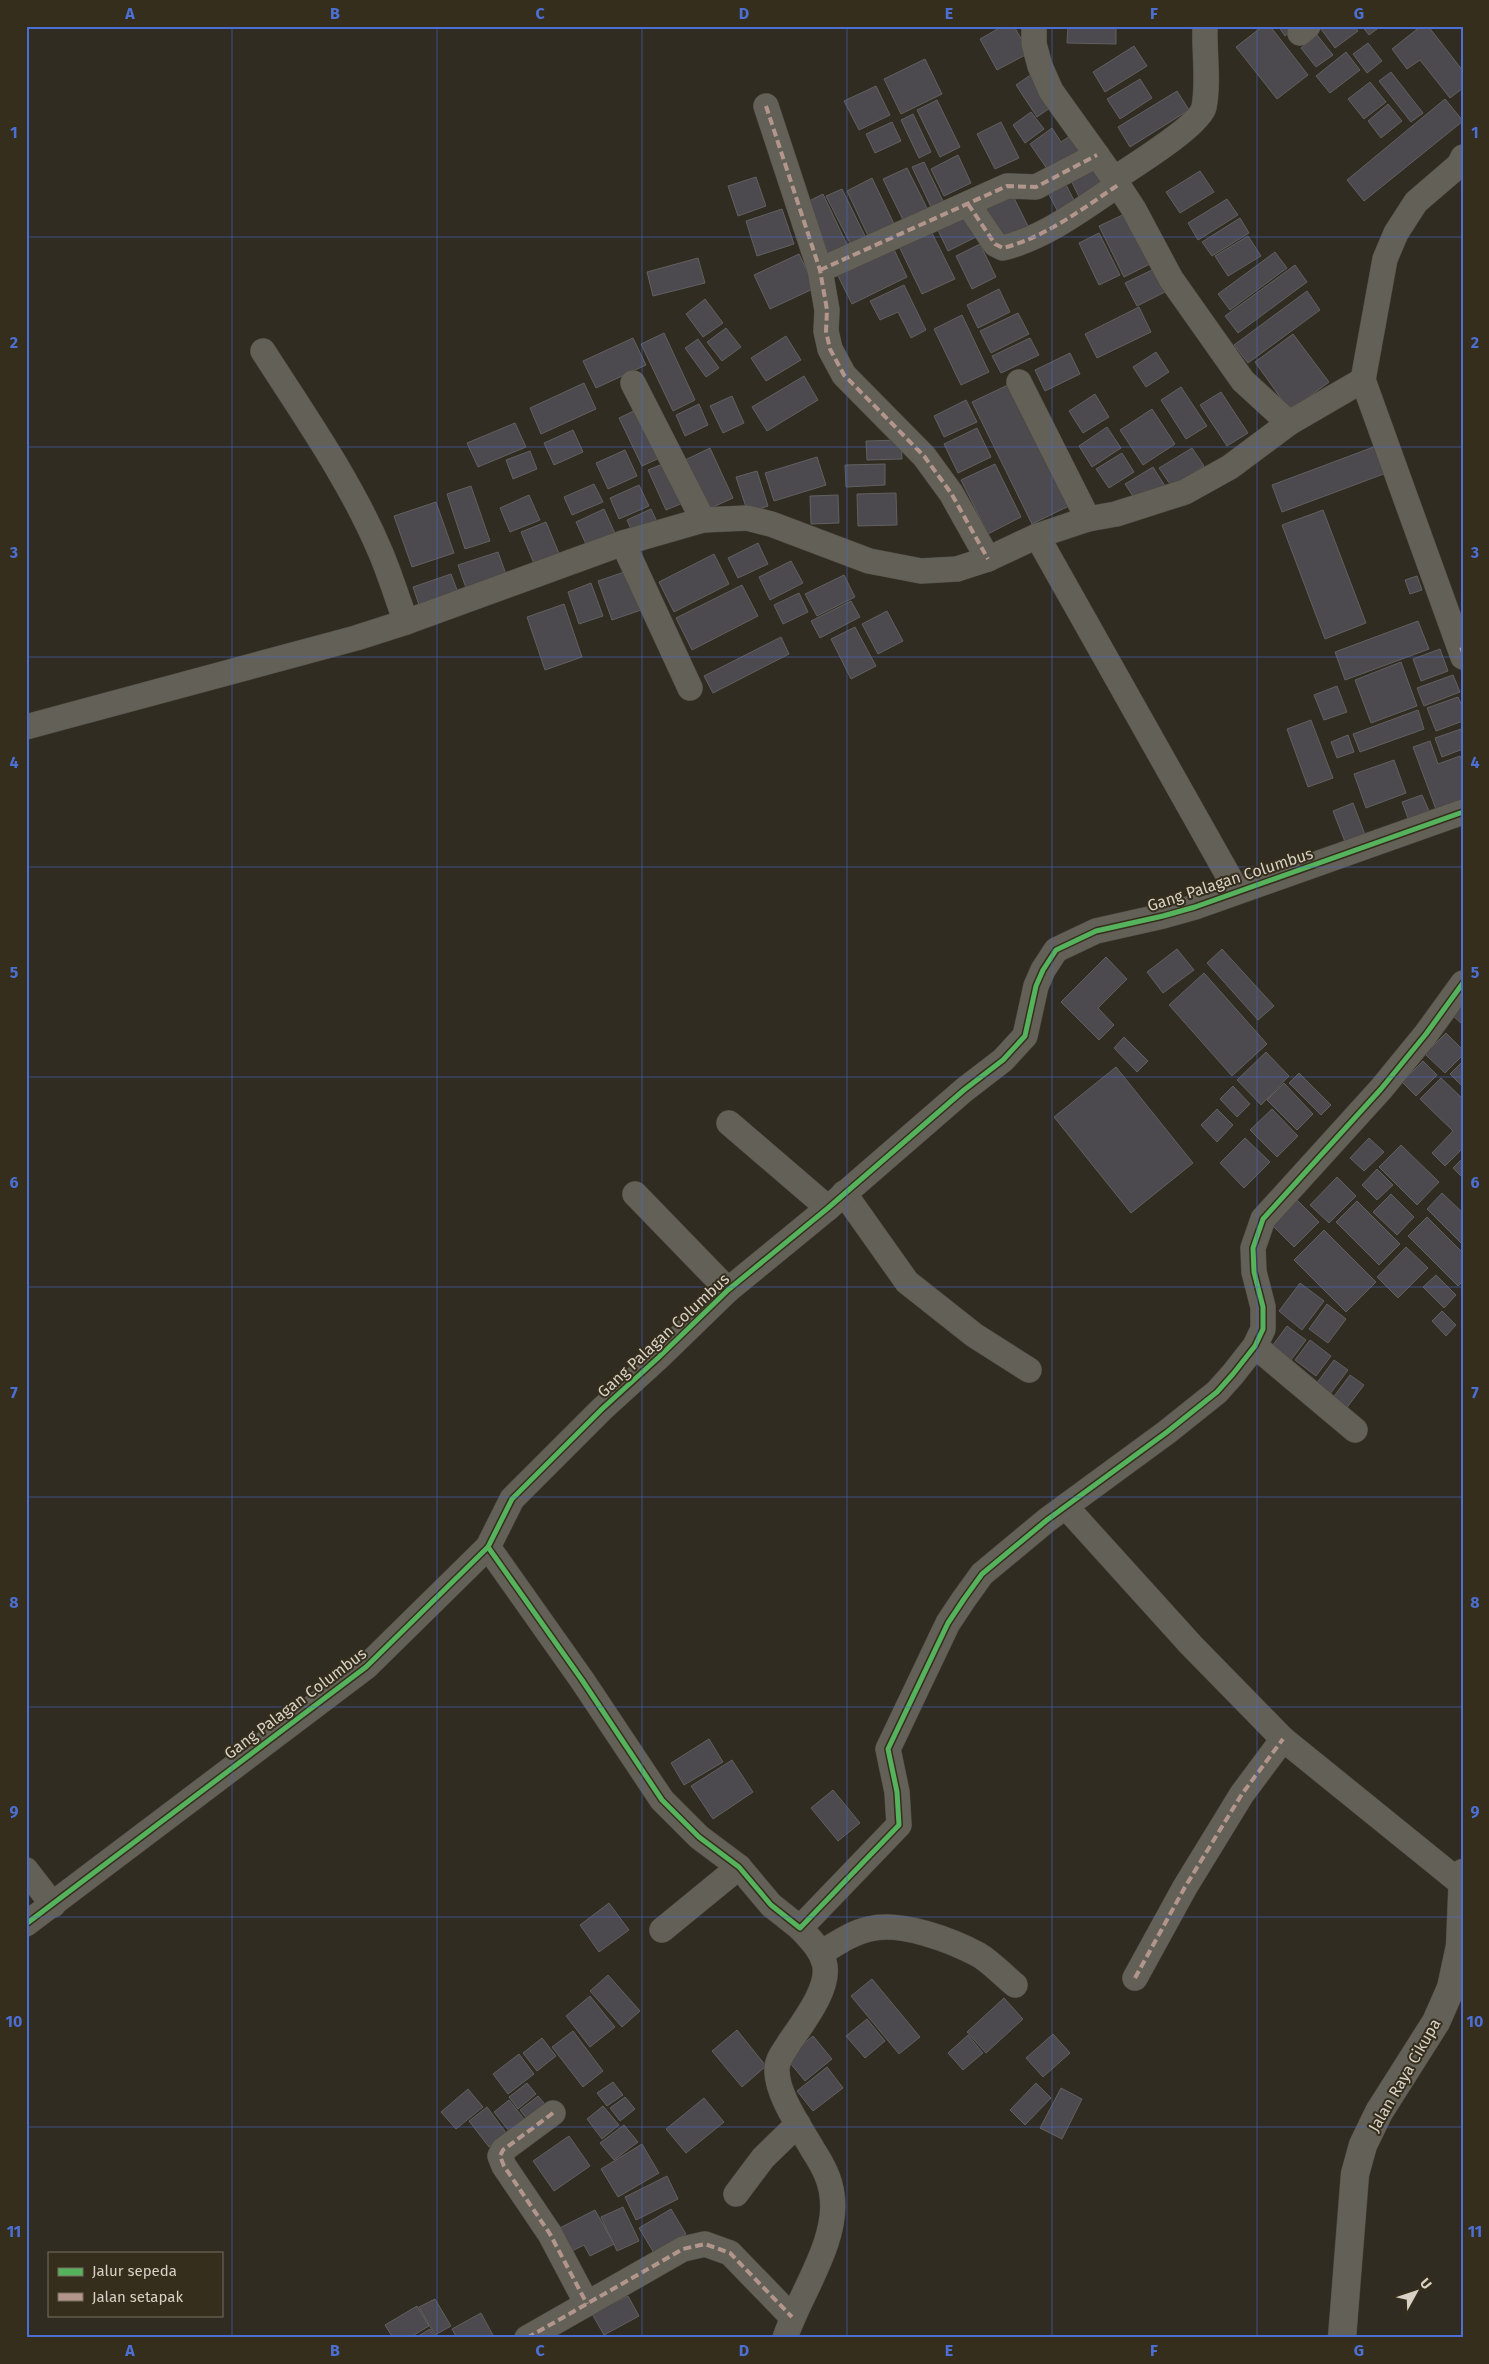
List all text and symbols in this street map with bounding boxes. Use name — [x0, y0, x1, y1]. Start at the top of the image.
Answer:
text: A — [124, 4, 135, 23]
text: B — [330, 4, 340, 23]
text: C — [535, 4, 545, 23]
text: D — [739, 4, 749, 23]
text: E — [945, 4, 953, 23]
text: F — [1150, 4, 1158, 23]
text: G — [1354, 4, 1364, 23]
text: 1 — [10, 123, 18, 142]
text: 1 — [1471, 123, 1479, 142]
text: 2 — [10, 333, 18, 352]
text: 2 — [1471, 333, 1479, 352]
text: 3 — [9, 543, 18, 562]
text: 3 — [1470, 543, 1479, 562]
text: 4 — [9, 753, 19, 772]
text: 4 — [1470, 753, 1480, 772]
street label: Gang Palagan Columbus — [1145, 844, 1315, 915]
text: 5 — [10, 963, 19, 982]
text: 5 — [1471, 963, 1480, 982]
text: 6 — [9, 1173, 19, 1192]
text: 6 — [1470, 1173, 1480, 1192]
street label: Gang Palagan Columbus — [594, 1269, 733, 1401]
text: 7 — [10, 1383, 18, 1402]
text: 7 — [1471, 1383, 1479, 1402]
text: 8 — [9, 1593, 19, 1612]
text: 8 — [1470, 1593, 1480, 1612]
street label: Gang Palagan Columbus — [220, 1644, 370, 1763]
text: 9 — [10, 1802, 19, 1821]
text: 9 — [1471, 1802, 1480, 1821]
text: 10 — [6, 2012, 22, 2031]
text: 10 — [1467, 2012, 1483, 2031]
street label: Jalan Raya Cikupa — [1364, 2015, 1445, 2135]
text: 11 — [7, 2222, 21, 2241]
text: 11 — [1468, 2222, 1482, 2241]
legend — [48, 2252, 222, 2316]
text: Jalur sepeda — [92, 2262, 177, 2280]
north arrow — [1392, 2266, 1442, 2316]
text: U — [1416, 2275, 1435, 2293]
text: Jalan setapak — [92, 2288, 183, 2306]
text: A — [124, 2341, 135, 2360]
text: B — [330, 2341, 340, 2360]
text: C — [535, 2341, 545, 2360]
text: D — [739, 2341, 749, 2360]
text: E — [945, 2341, 953, 2360]
text: F — [1150, 2341, 1158, 2360]
text: G — [1354, 2341, 1364, 2360]

